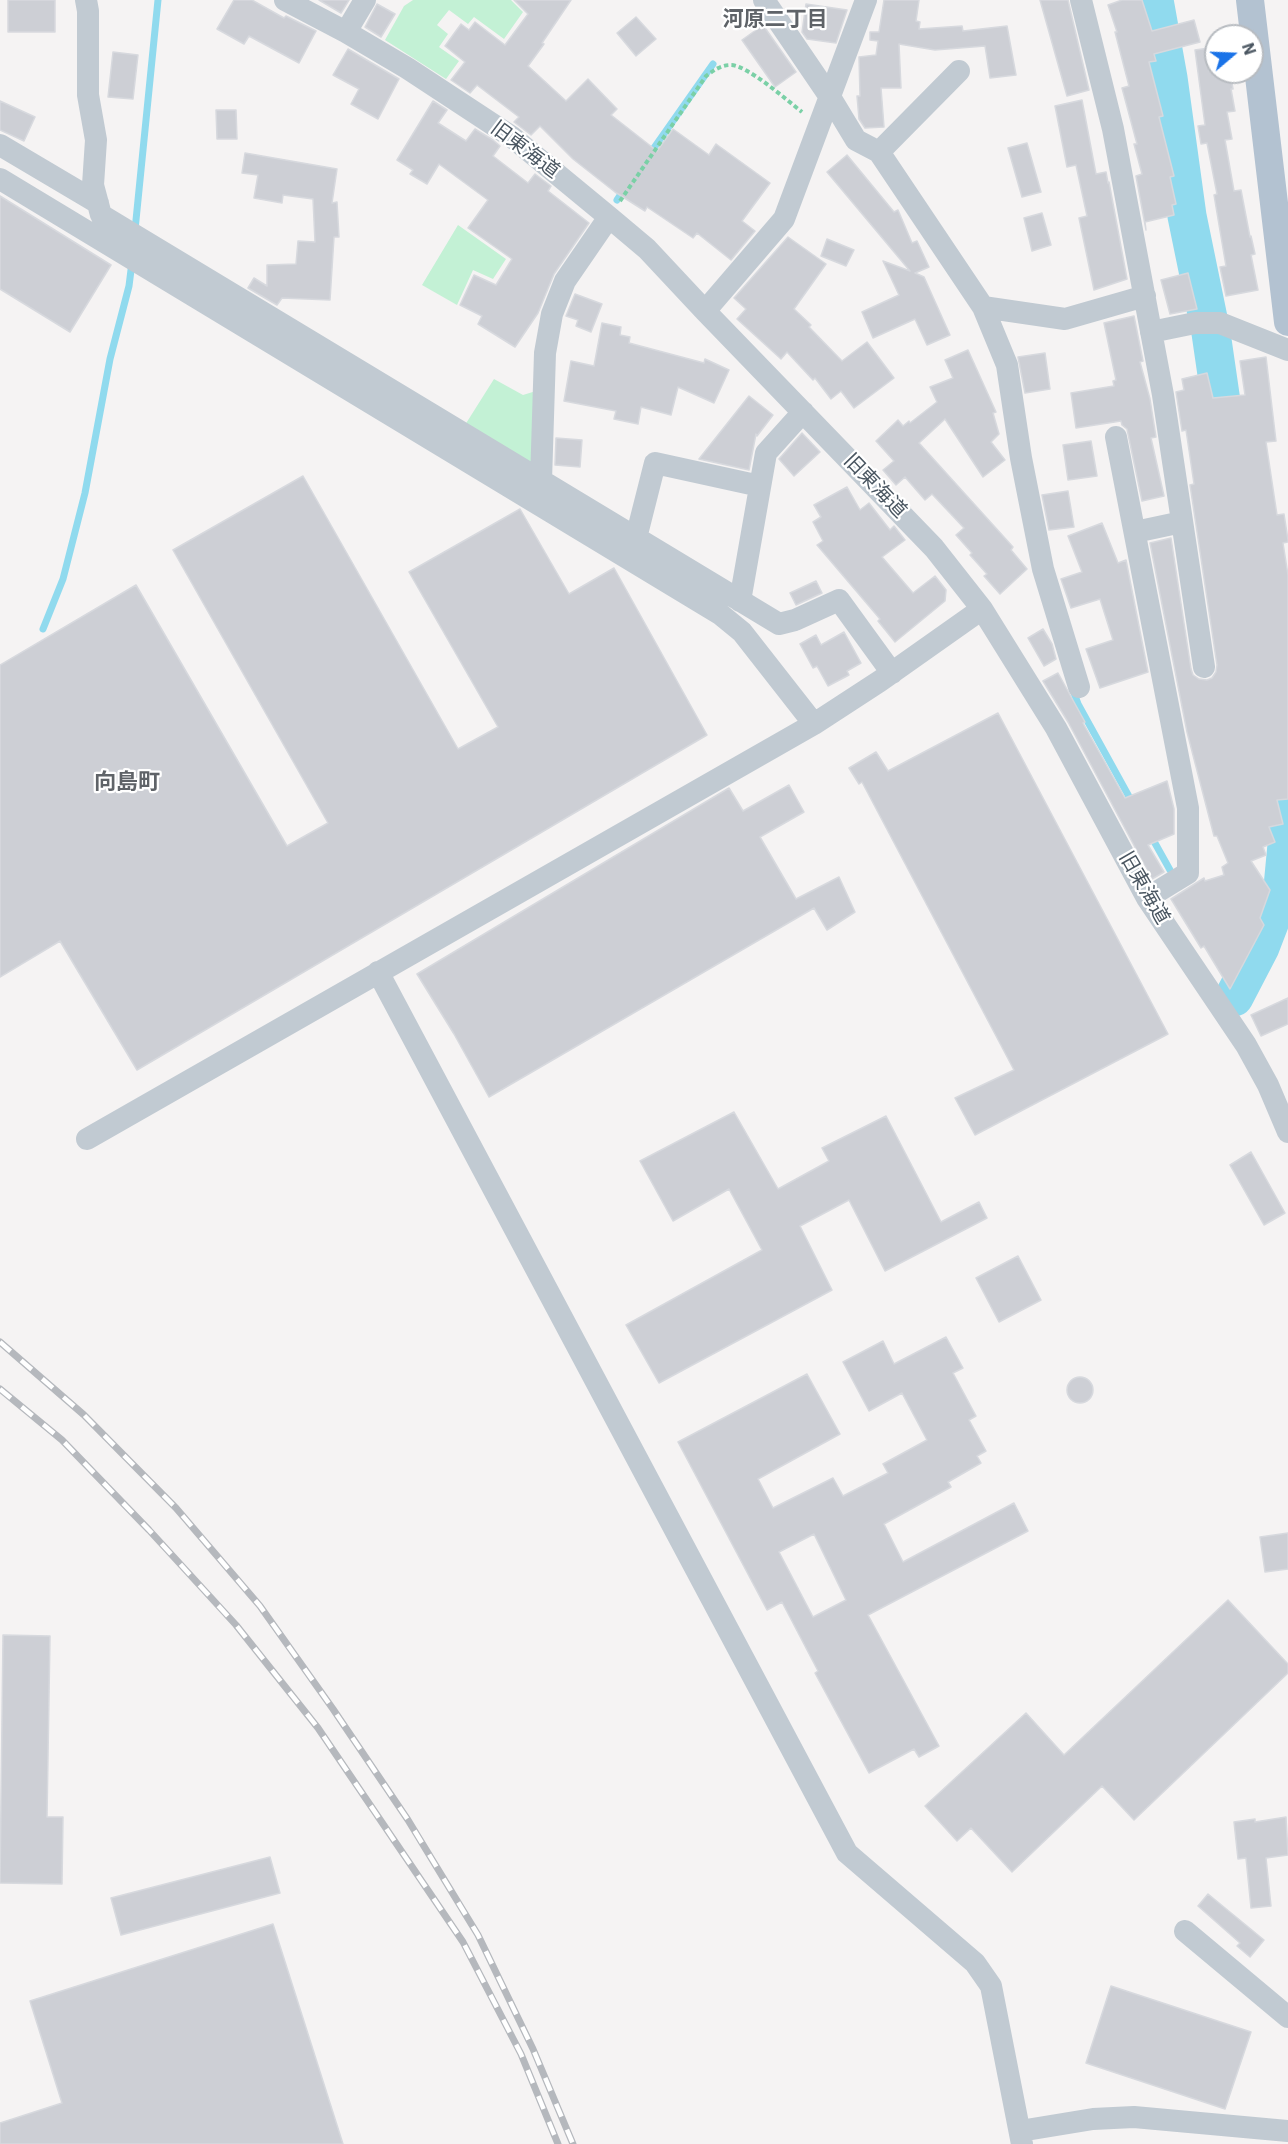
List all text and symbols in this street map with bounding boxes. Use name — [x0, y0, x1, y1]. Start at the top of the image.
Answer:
district label: 河原二丁目 — [723, 7, 827, 33]
north arrow — [1204, 24, 1264, 84]
text: N — [1238, 40, 1260, 58]
street label: 旧東海道 — [486, 116, 564, 184]
street label: 旧東海道 — [839, 449, 911, 523]
district label: 向島町 — [94, 770, 160, 796]
street label: 旧東海道 — [1114, 847, 1174, 929]

